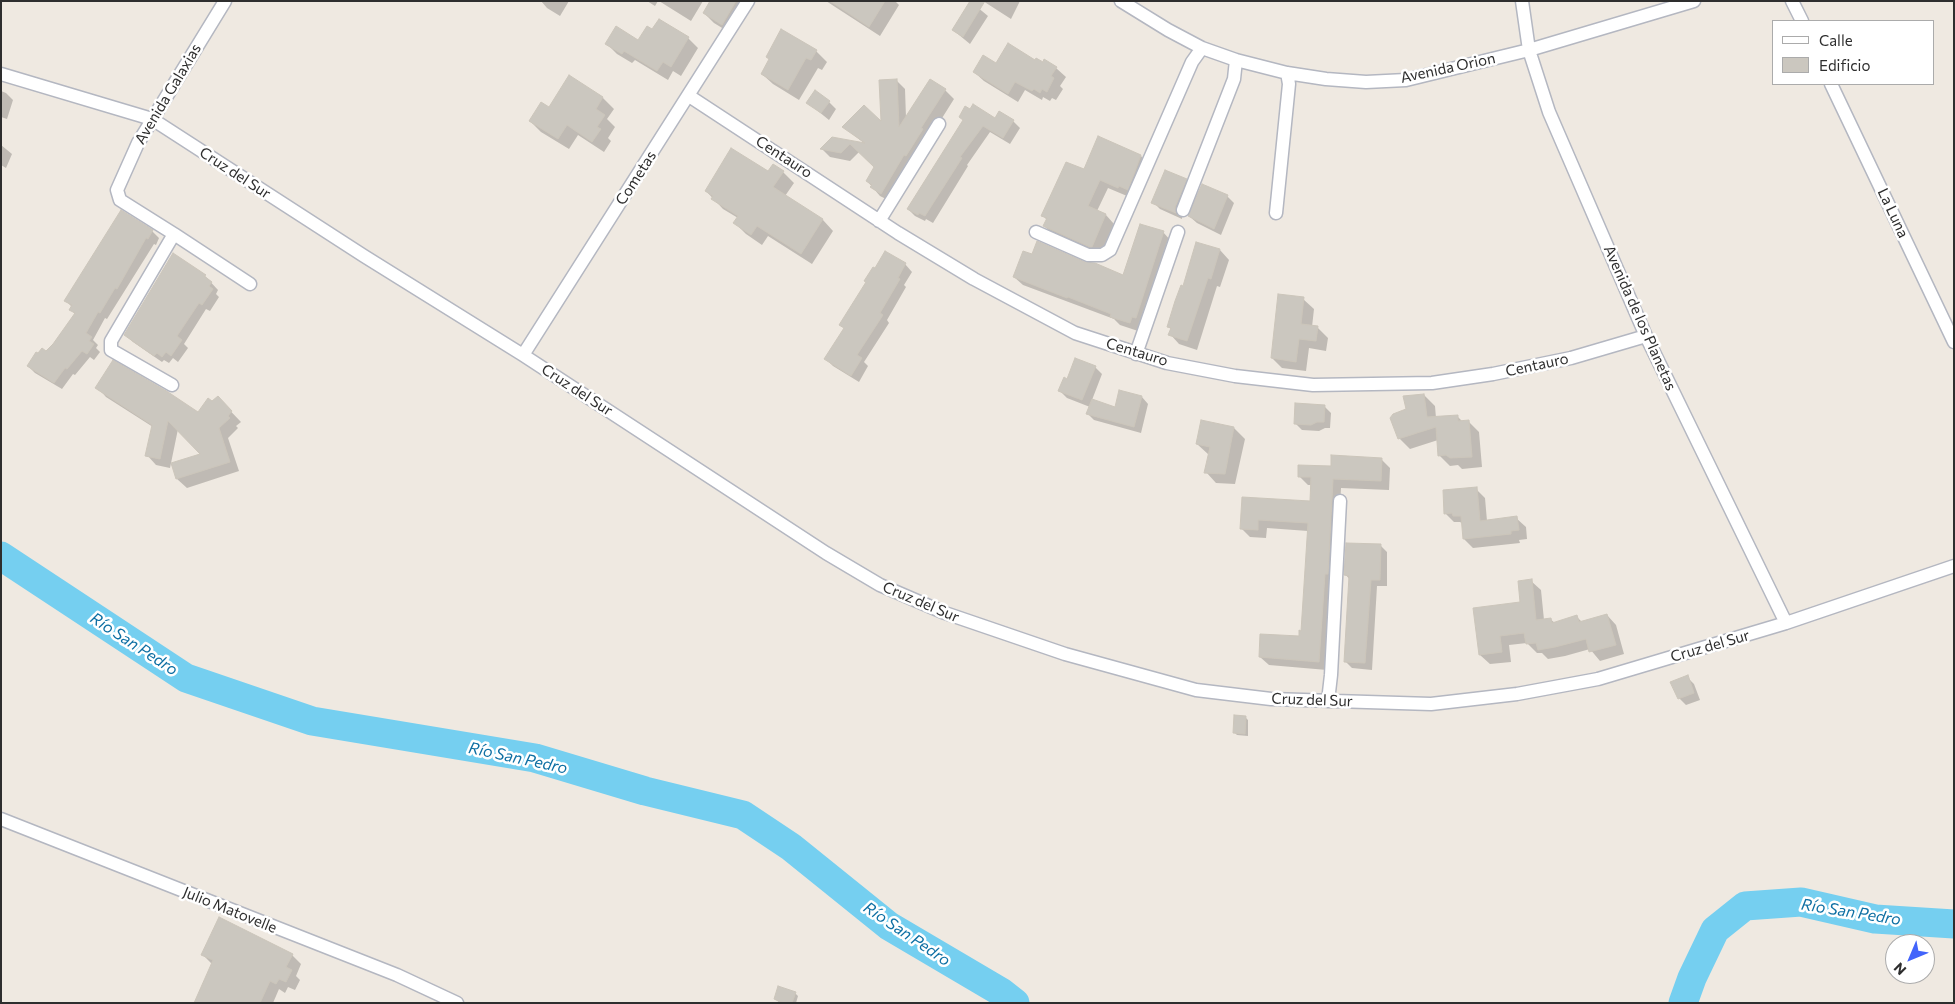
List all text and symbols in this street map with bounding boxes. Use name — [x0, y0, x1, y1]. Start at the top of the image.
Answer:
legend — [1772, 20, 1935, 85]
text: Calle — [1819, 31, 1853, 49]
street label: Avenida Galaxias — [131, 41, 205, 147]
street label: Avenida Orion — [1399, 49, 1497, 87]
text: Edificio — [1819, 56, 1870, 74]
street label: Centauro — [752, 132, 816, 182]
street label: Cruz del Sur — [196, 143, 274, 203]
street label: Cometas — [612, 148, 660, 208]
street label: La Luna — [1874, 185, 1912, 241]
street label: Avenida de los Planetas — [1600, 243, 1680, 393]
street label: Centauro — [1104, 334, 1170, 370]
street label: Centauro — [1504, 350, 1570, 380]
street label: Cruz del Sur — [538, 360, 616, 420]
street label: Cruz del Sur — [880, 578, 962, 626]
water label: Río San Pedro — [87, 609, 181, 679]
street label: Cruz del Sur — [1668, 626, 1752, 666]
street label: Cruz del Sur — [1271, 690, 1353, 710]
water label: Río San Pedro — [467, 738, 569, 778]
street label: Julio Matovelle — [180, 883, 280, 937]
water label: Río San Pedro — [1800, 895, 1902, 929]
water label: Río San Pedro — [860, 898, 954, 970]
north arrow — [1885, 934, 1935, 984]
text: N — [1890, 960, 1909, 979]

